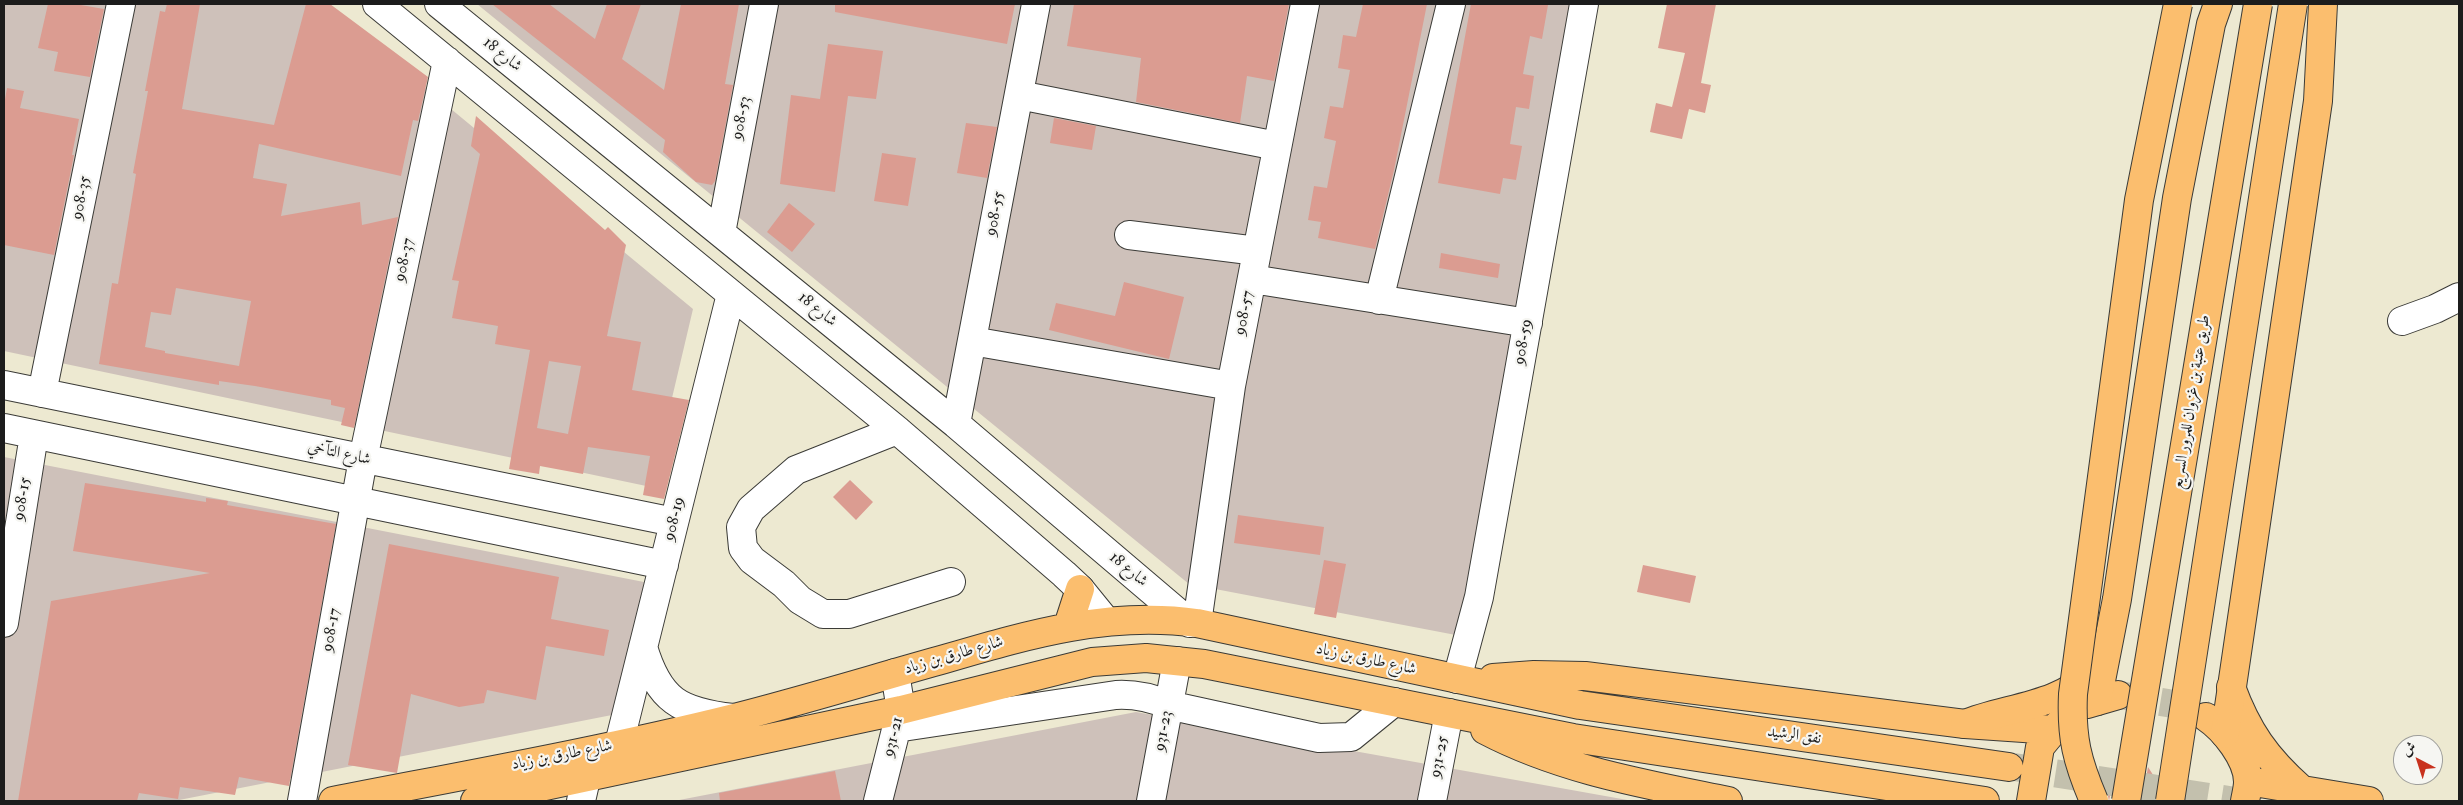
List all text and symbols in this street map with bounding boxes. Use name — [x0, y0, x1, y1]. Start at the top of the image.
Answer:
street label: شارع 18 — [479, 34, 525, 76]
street label: 908-53 — [728, 95, 756, 141]
street label: 908-35 — [68, 175, 96, 221]
street label: 908-55 — [982, 190, 1010, 238]
street label: 908-37 — [391, 236, 419, 284]
street label: شارع 18 — [794, 289, 840, 331]
street label: 908-57 — [1231, 289, 1259, 337]
street label: طريق عتبة بن غزوان للمرور السريع — [2169, 313, 2215, 491]
street label: 908-59 — [1511, 318, 1537, 366]
street label: شارع التآخي — [306, 438, 372, 470]
street label: 908-15 — [10, 476, 36, 522]
street label: 908-19 — [660, 495, 690, 543]
street label: شارع 18 — [1105, 548, 1151, 592]
street label: 908-17 — [319, 607, 345, 653]
street label: شارع طارق بن زياد — [902, 633, 1006, 679]
street label: شارع طارق بن زياد — [1314, 640, 1418, 680]
street label: 931-23 — [1151, 709, 1177, 753]
street label: 931-21 — [880, 715, 908, 759]
street label: نفق الرشيد — [1766, 723, 1822, 749]
street label: 931-25 — [1427, 735, 1453, 779]
north arrow — [2393, 735, 2443, 785]
street label: شارع طارق بن زياد — [510, 737, 614, 775]
text: ش — [2398, 738, 2419, 760]

